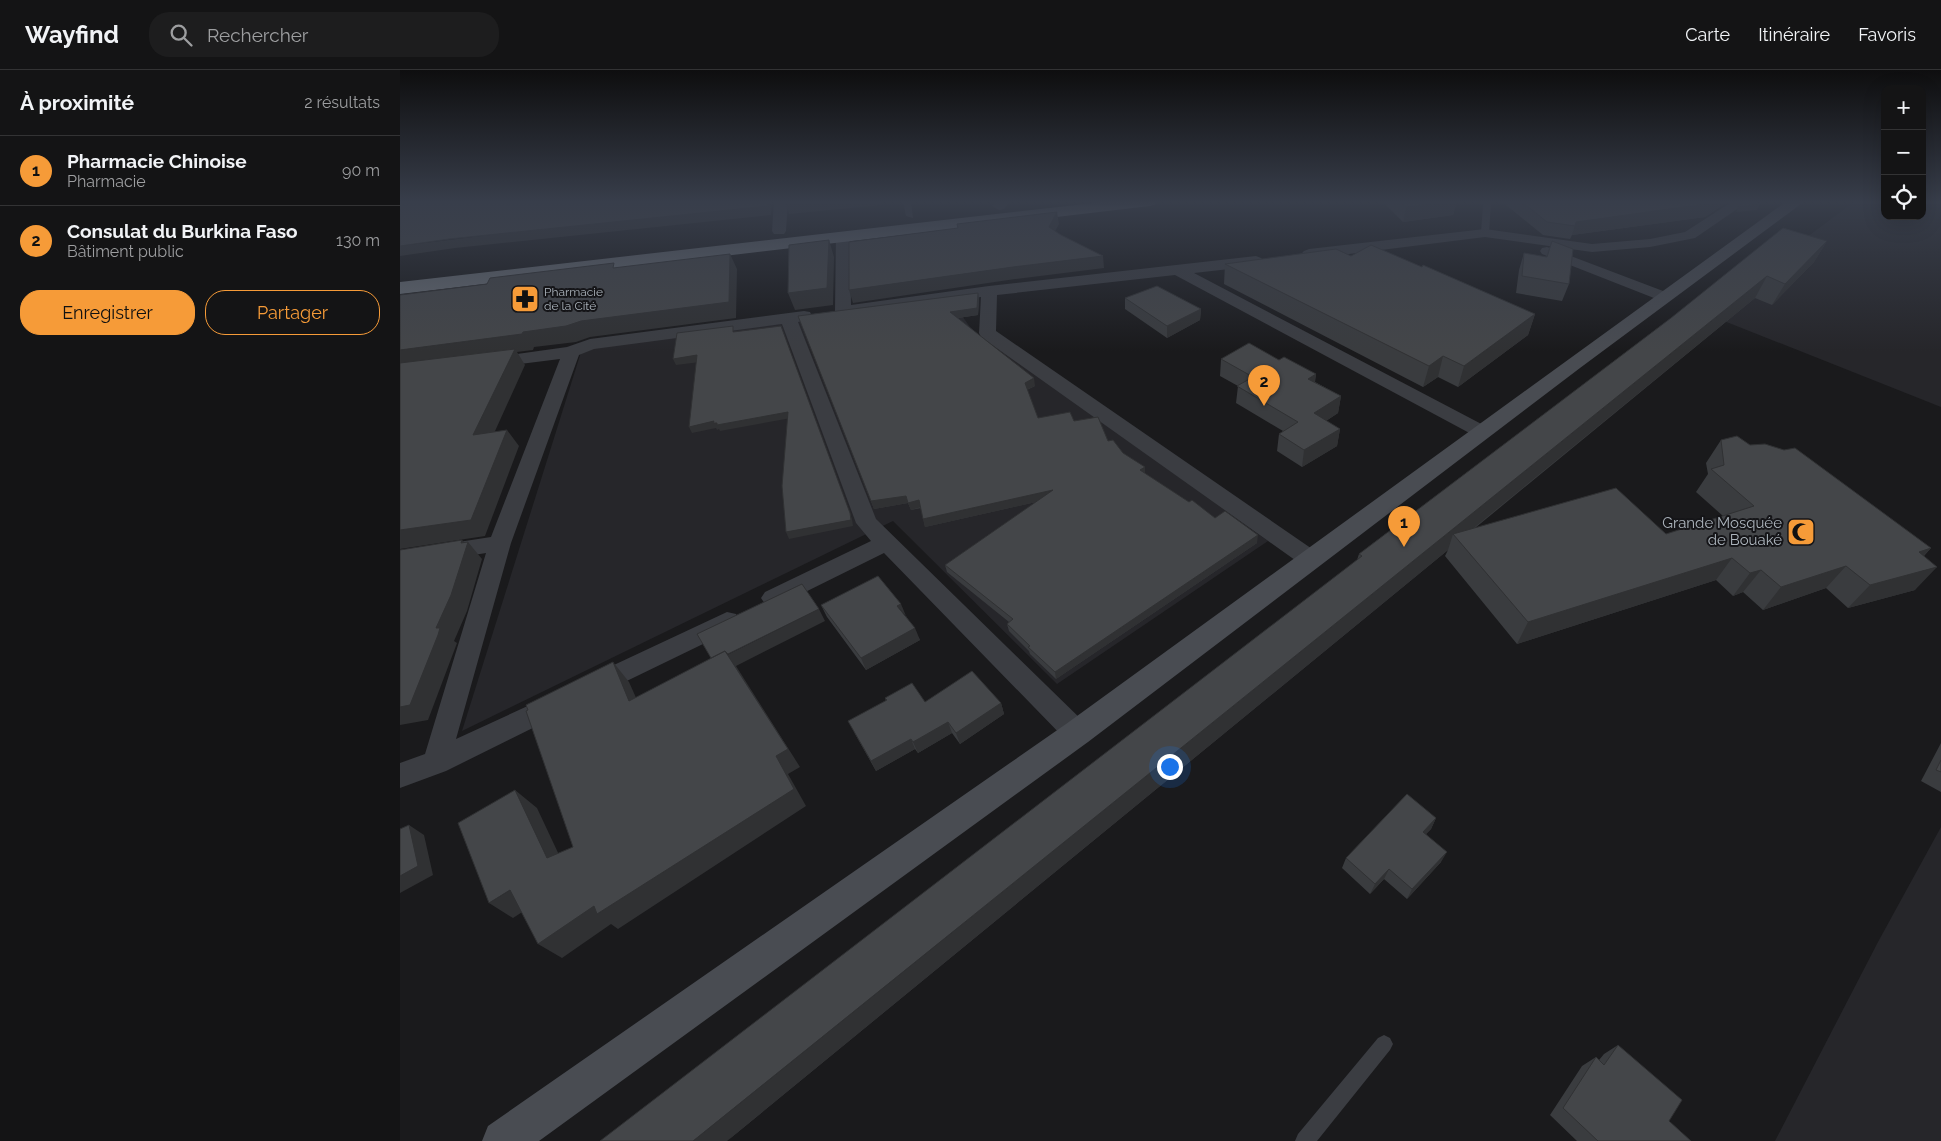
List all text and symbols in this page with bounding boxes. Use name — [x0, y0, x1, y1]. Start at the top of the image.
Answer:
search box — [149, 12, 499, 57]
text: Wayfind — [25, 20, 119, 49]
icon: search — [167, 21, 195, 49]
text: Rechercher — [207, 24, 309, 46]
text: Carte — [1685, 24, 1730, 45]
text: Itinéraire — [1758, 24, 1830, 45]
text: Favoris — [1858, 24, 1916, 45]
map controls — [1881, 85, 1926, 220]
button: + — [1881, 85, 1926, 130]
text: À proximité — [20, 90, 134, 115]
text: 2 résultats — [304, 93, 380, 112]
button: − — [1881, 130, 1926, 175]
text: Pharmacie Chinoise — [67, 150, 247, 172]
text: 1 — [32, 161, 40, 180]
text: 90 m — [342, 161, 380, 180]
text: Pharmacie — [67, 172, 146, 191]
button: locate — [1881, 175, 1926, 220]
text: Consulat du Burkina Faso — [67, 220, 298, 242]
text: 2 — [31, 231, 41, 250]
text: 130 m — [336, 231, 380, 250]
text: Bâtiment public — [67, 242, 184, 261]
pharmacy icon: Pharmacie de la Cité — [510, 284, 540, 314]
place label: Pharmacie de la Cité — [544, 285, 603, 313]
button: Enregistrer — [20, 290, 195, 335]
button: Partager — [205, 290, 380, 335]
pin: 2 — [1248, 365, 1280, 406]
pin: 1 — [1388, 506, 1420, 547]
place label: Grande Mosquée de Bouaké — [1662, 514, 1782, 549]
mosque icon: Grande Mosquée de Bouaké — [1786, 517, 1816, 547]
your location — [1157, 754, 1183, 780]

